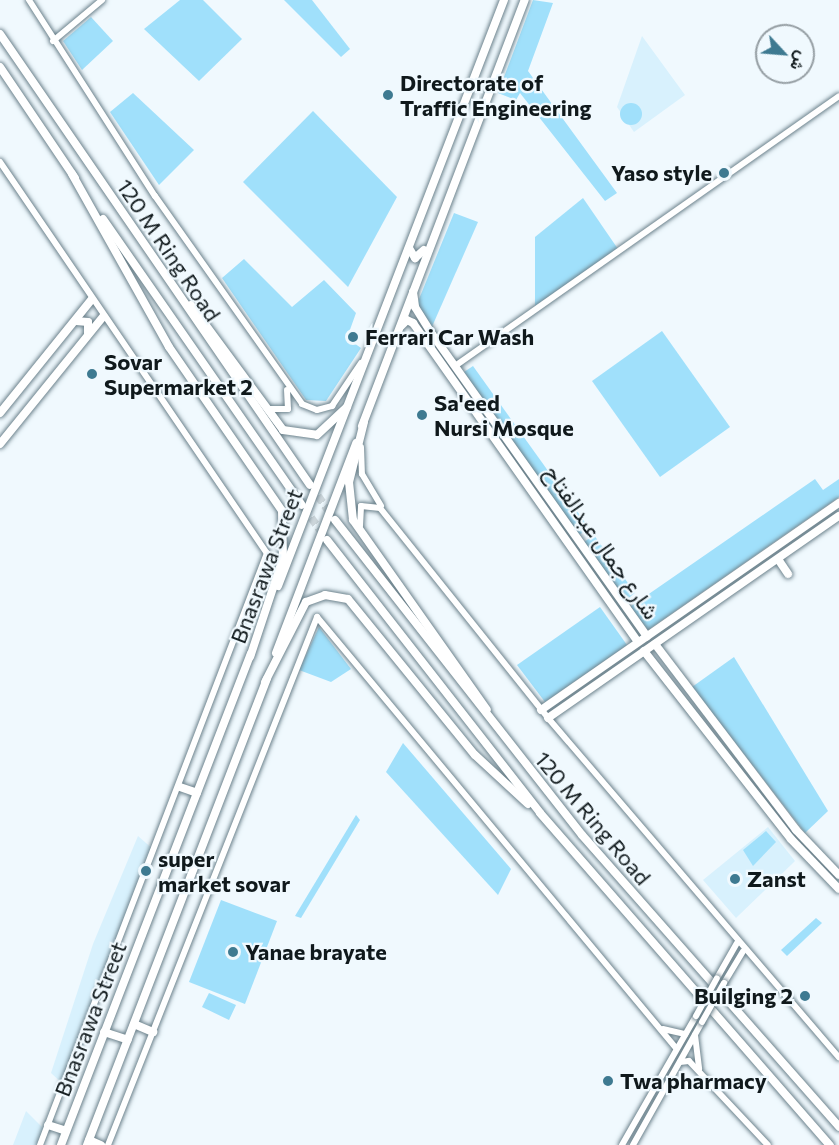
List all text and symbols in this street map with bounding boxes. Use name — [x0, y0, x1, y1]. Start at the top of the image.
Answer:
north arrow — [755, 24, 815, 84]
text: ش — [787, 48, 813, 74]
place label: Directorate of Traffic Engineering — [400, 69, 592, 120]
marker: Directorate of Traffic Engineering — [381, 88, 395, 102]
place label: Yaso style — [611, 160, 712, 186]
marker: Yaso style — [717, 166, 731, 180]
street label: 120 M Ring Road — [112, 174, 226, 326]
place label: Ferrari Car Wash — [365, 324, 534, 350]
marker: Ferrari Car Wash — [346, 330, 360, 344]
place label: Sovar Supermarket 2 — [104, 348, 253, 400]
marker: Sovar Supermarket 2 — [85, 367, 99, 381]
place label: Sa'eed Nursi Mosque — [434, 389, 574, 440]
marker: Sa'eed Nursi Mosque — [415, 408, 429, 422]
street label: شارع جمال عبدالفتاح — [539, 460, 665, 624]
street label: Bnasrawa Street — [224, 485, 308, 647]
street label: 120 M Ring Road — [530, 746, 656, 890]
place label: super market sovar — [158, 845, 290, 896]
marker: super market sovar — [139, 864, 153, 878]
place label: Zanst — [747, 866, 806, 892]
marker: Zanst — [728, 872, 742, 886]
street label: Bnasrawa Street — [48, 938, 132, 1100]
place label: Yanae brayate — [245, 939, 387, 965]
marker: Yanae brayate — [226, 945, 240, 959]
place label: Builging 2 — [694, 983, 793, 1009]
marker: Builging 2 — [798, 989, 812, 1003]
place label: Twa pharmacy — [620, 1068, 767, 1094]
marker: Twa pharmacy — [601, 1074, 615, 1088]

